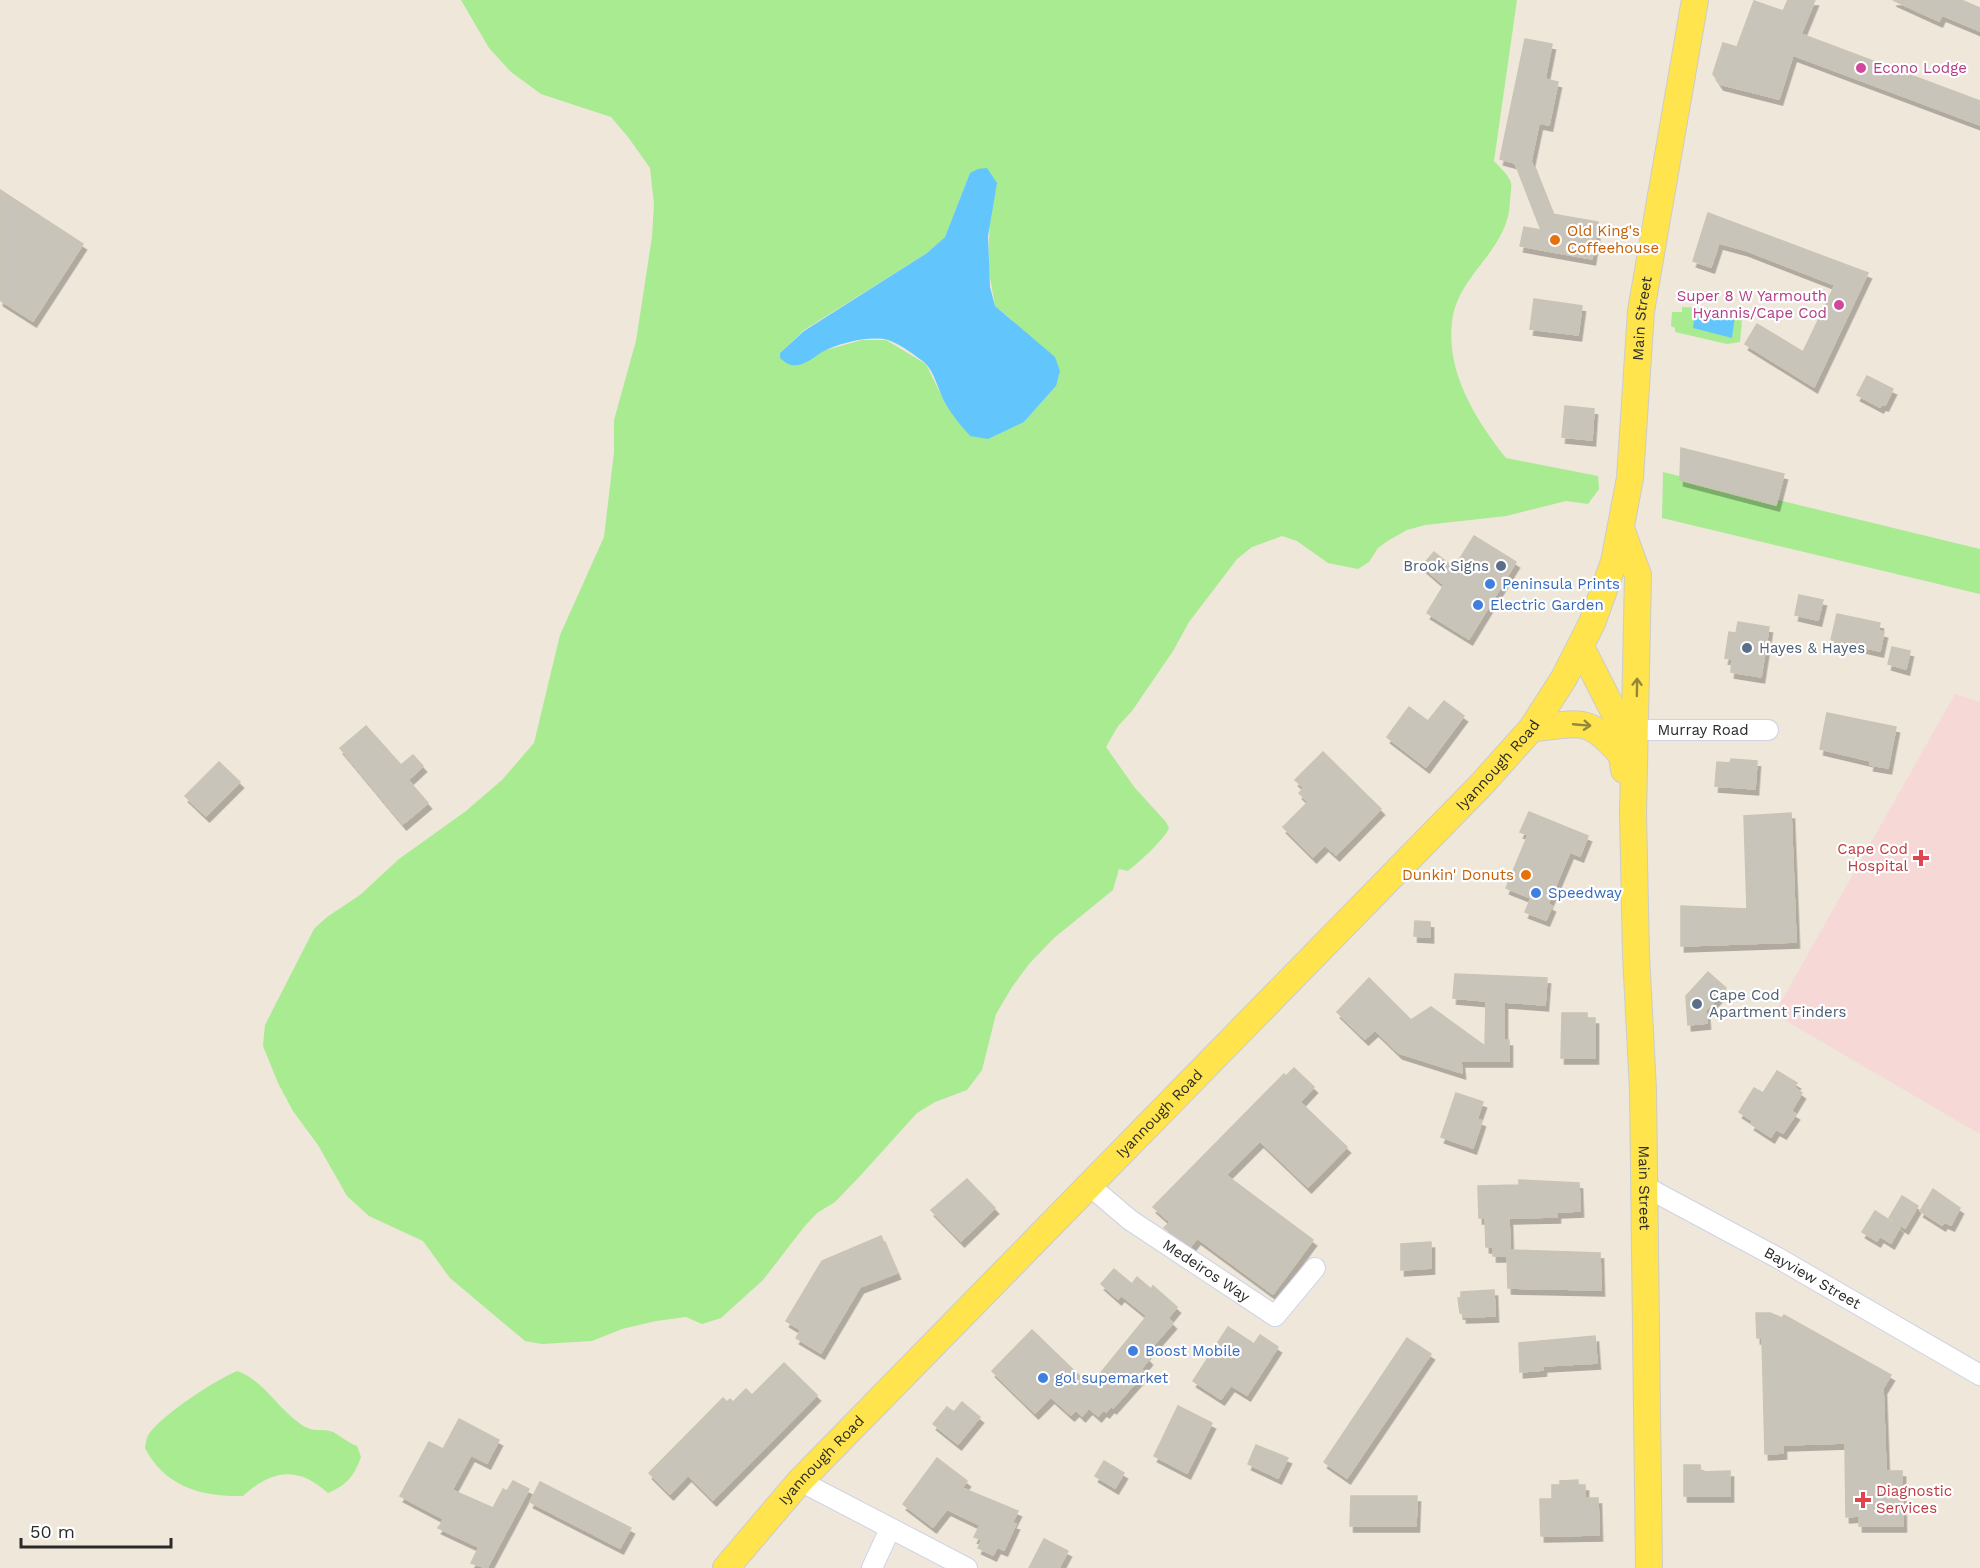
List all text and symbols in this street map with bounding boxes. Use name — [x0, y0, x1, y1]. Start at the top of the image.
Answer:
place label: Econo Lodge — [1873, 59, 1967, 77]
marker: Econo Lodge — [1854, 61, 1868, 75]
place label: Old King's Coffeehouse — [1567, 222, 1659, 257]
marker: Old King's Coffeehouse — [1548, 233, 1562, 247]
street label: Main Street — [1629, 274, 1656, 361]
place label: Super 8 W Yarmouth Hyannis/Cape Cod — [1677, 287, 1827, 322]
marker: Super 8 W Yarmouth Hyannis/Cape Cod — [1832, 298, 1846, 312]
place label: Brook Signs — [1403, 557, 1489, 575]
marker: Brook Signs — [1494, 559, 1508, 573]
place label: Peninsula Prints — [1502, 575, 1620, 593]
marker: Peninsula Prints — [1483, 577, 1497, 591]
place label: Electric Garden — [1490, 596, 1604, 614]
marker: Electric Garden — [1471, 598, 1485, 612]
place label: Hayes & Hayes — [1759, 639, 1865, 657]
marker: Hayes & Hayes — [1740, 641, 1754, 655]
one-way arrow — [1632, 678, 1643, 698]
street label: Iyannough Road — [1452, 717, 1544, 814]
one-way arrow — [1571, 720, 1591, 731]
street label: Murray Road — [1657, 721, 1749, 739]
place label: Cape Cod Hospital — [1837, 840, 1908, 875]
marker: Cape Cod Hospital — [1912, 849, 1930, 867]
place label: Dunkin' Donuts — [1402, 866, 1514, 884]
marker: Dunkin' Donuts — [1519, 868, 1533, 882]
place label: Speedway — [1548, 884, 1622, 902]
marker: Speedway — [1529, 886, 1543, 900]
place label: Cape Cod Apartment Finders — [1709, 986, 1847, 1021]
marker: Cape Cod Apartment Finders — [1690, 997, 1704, 1011]
street label: Iyannough Road — [1112, 1066, 1206, 1162]
street label: Main Street — [1635, 1145, 1654, 1231]
street label: Medeiros Way — [1159, 1235, 1253, 1306]
street label: Bayview Street — [1761, 1243, 1865, 1313]
place label: Boost Mobile — [1145, 1342, 1240, 1360]
marker: Boost Mobile — [1126, 1344, 1140, 1358]
place label: gol supemarket — [1055, 1369, 1169, 1387]
marker: gol supemarket — [1036, 1371, 1050, 1385]
street label: Iyannough Road — [775, 1412, 868, 1508]
place label: Diagnostic Services — [1876, 1482, 1952, 1517]
marker: Diagnostic Services — [1854, 1491, 1872, 1509]
scale bar — [21, 1511, 171, 1549]
text: 50 m — [30, 1521, 75, 1542]

